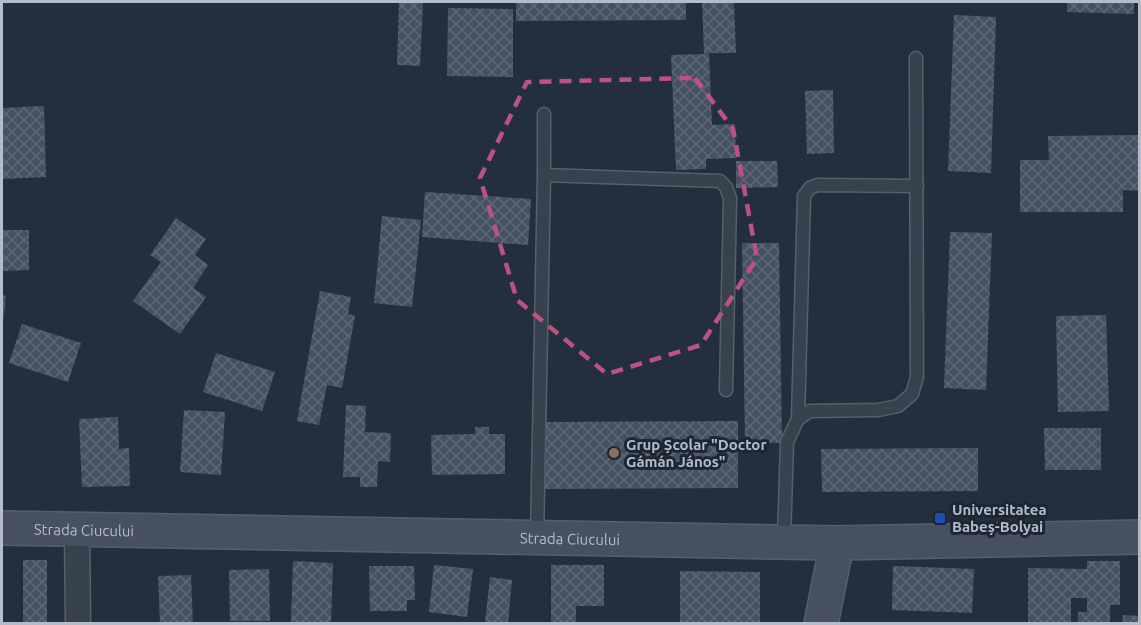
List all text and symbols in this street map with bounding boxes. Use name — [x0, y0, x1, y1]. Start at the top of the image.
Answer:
place label: Grup Școlar "Doctor Gámán János" — [626, 436, 767, 470]
marker: Grup Școlar "Doctor Gámán János" — [607, 446, 621, 460]
place label: Universitatea Babeș-Bolyai — [952, 501, 1047, 535]
marker: Universitatea Babeș-Bolyai — [933, 511, 947, 525]
street label: Strada Ciucului — [34, 520, 134, 539]
street label: Strada Ciucului — [520, 529, 620, 548]

